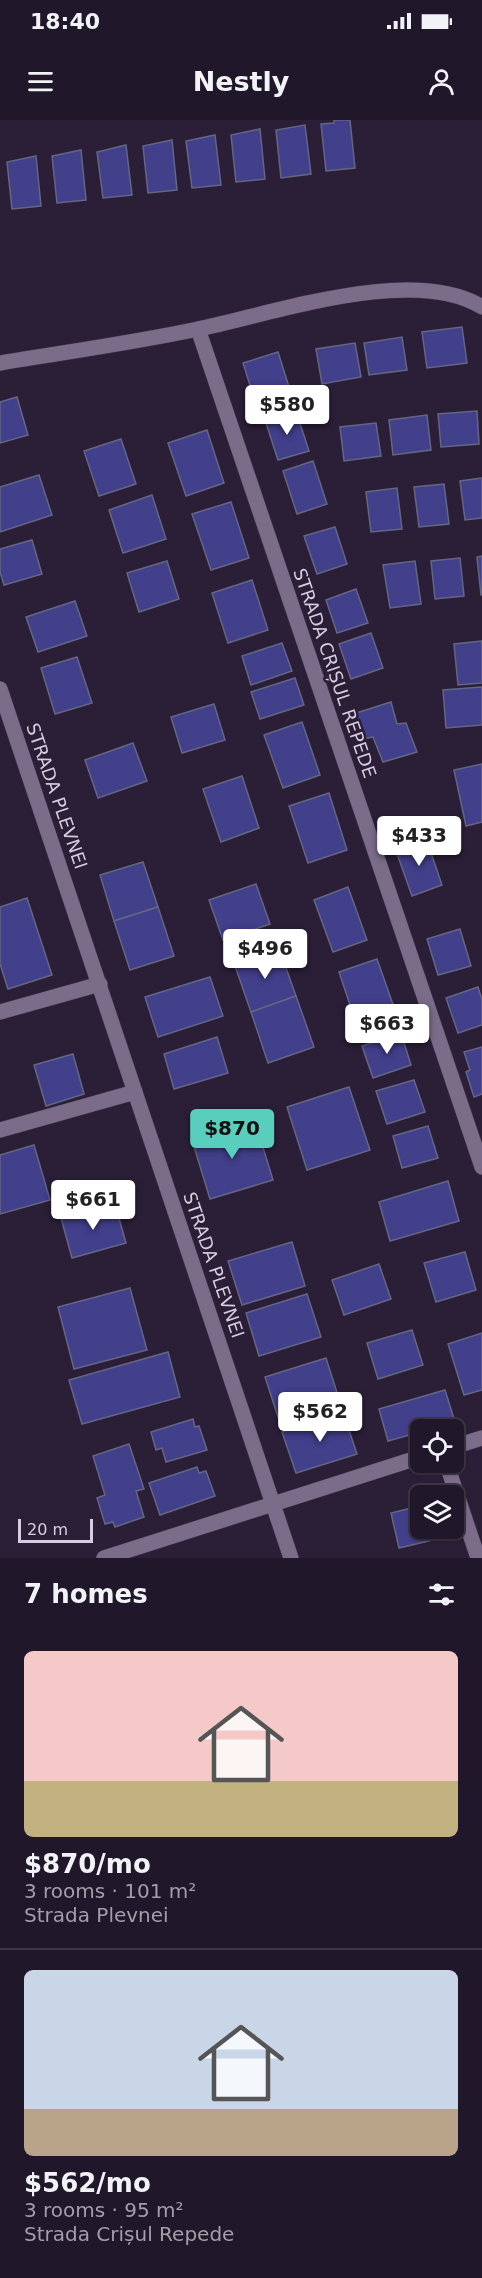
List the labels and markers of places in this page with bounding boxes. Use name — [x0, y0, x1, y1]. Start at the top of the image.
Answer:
pin: $580 — [251, 385, 323, 436]
pin: $433 — [383, 816, 455, 867]
pin: $496 — [229, 929, 301, 980]
pin: $663 — [351, 1004, 423, 1055]
pin: $870 — [196, 1109, 268, 1160]
pin: $661 — [57, 1180, 129, 1231]
pin: $562 — [284, 1392, 356, 1443]

